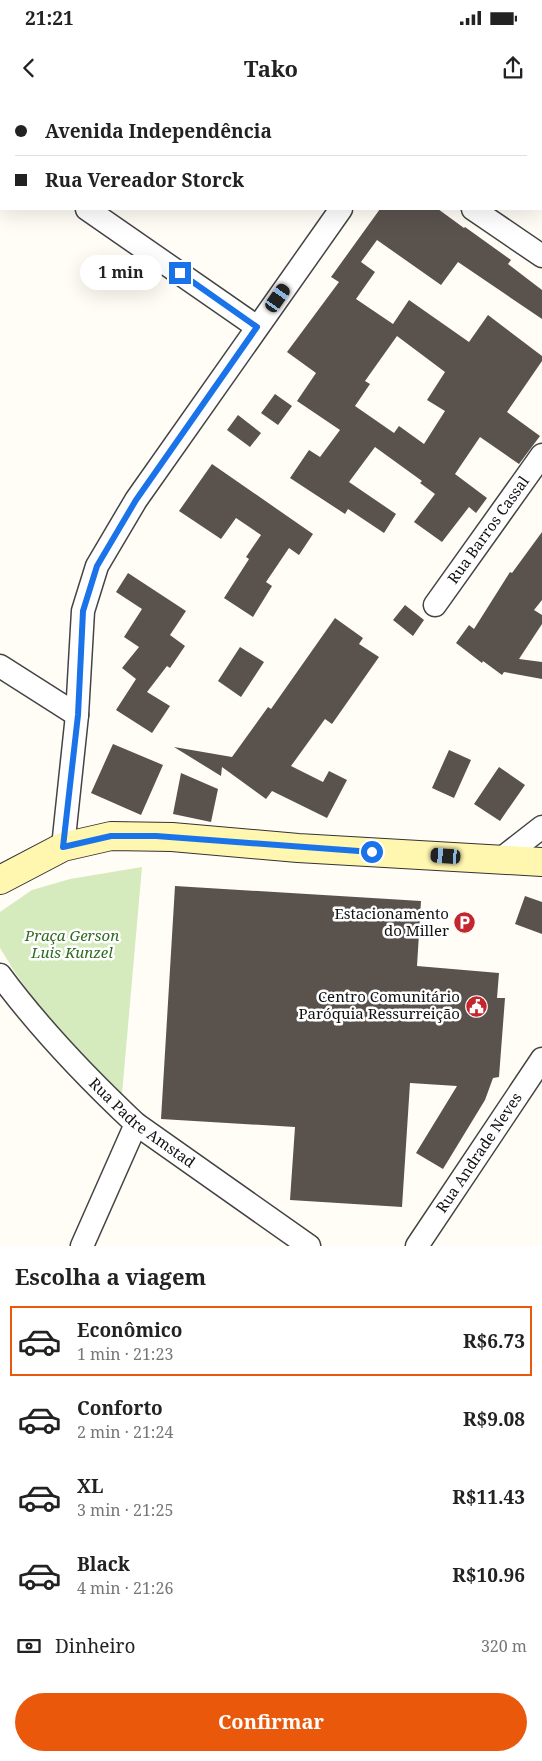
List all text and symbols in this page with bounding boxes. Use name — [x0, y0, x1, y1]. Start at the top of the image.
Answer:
text: 21:21 — [25, 5, 74, 31]
text: Tako — [244, 53, 298, 83]
icon: back — [15, 54, 43, 82]
icon: share — [499, 54, 527, 82]
text: Avenida Independência — [45, 118, 272, 144]
text: Rua Vereador Storck — [45, 167, 244, 193]
callout: 1 min — [80, 256, 162, 290]
text: 1 min — [98, 261, 144, 283]
route end — [169, 262, 191, 284]
car — [263, 281, 292, 315]
street label: Rua Barros Cassal — [442, 471, 533, 587]
route start — [361, 841, 383, 863]
car — [430, 847, 461, 865]
place label: Estacionamento do Miller — [334, 903, 449, 940]
parking icon: Estacionamento do Miller — [453, 911, 477, 935]
park label: Praça Gerson Luis Kunzel — [24, 925, 119, 962]
place label: Centro Comunitário Paróquia Ressurreição — [299, 986, 460, 1023]
public building icon: Centro Comunitário Paróquia Ressurreição — [464, 994, 488, 1018]
street label: Rua Padre Amstad — [85, 1073, 200, 1172]
street label: Rua Andrade Neves — [431, 1088, 526, 1216]
text: Escolha a viagem — [15, 1261, 206, 1291]
text: Econômico — [77, 1317, 183, 1343]
icon: car — [17, 1319, 62, 1364]
text: R$6.73 — [463, 1328, 525, 1354]
text: 1 min · 21:23 — [77, 1343, 173, 1365]
text: Conforto — [77, 1395, 163, 1421]
icon: car — [17, 1397, 62, 1442]
text: R$9.08 — [463, 1406, 525, 1432]
text: 2 min · 21:24 — [77, 1421, 173, 1443]
text: XL — [77, 1473, 103, 1499]
icon: car — [17, 1475, 62, 1520]
text: R$11.43 — [452, 1484, 525, 1510]
text: 3 min · 21:25 — [77, 1499, 173, 1521]
text: Black — [77, 1551, 130, 1577]
icon: car — [17, 1553, 62, 1598]
text: R$10.96 — [452, 1562, 525, 1588]
text: 4 min · 21:26 — [77, 1577, 173, 1599]
icon: cash — [15, 1632, 43, 1660]
text: Dinheiro — [55, 1633, 135, 1659]
text: 320 m — [481, 1635, 527, 1657]
button: Confirmar — [15, 1693, 527, 1751]

